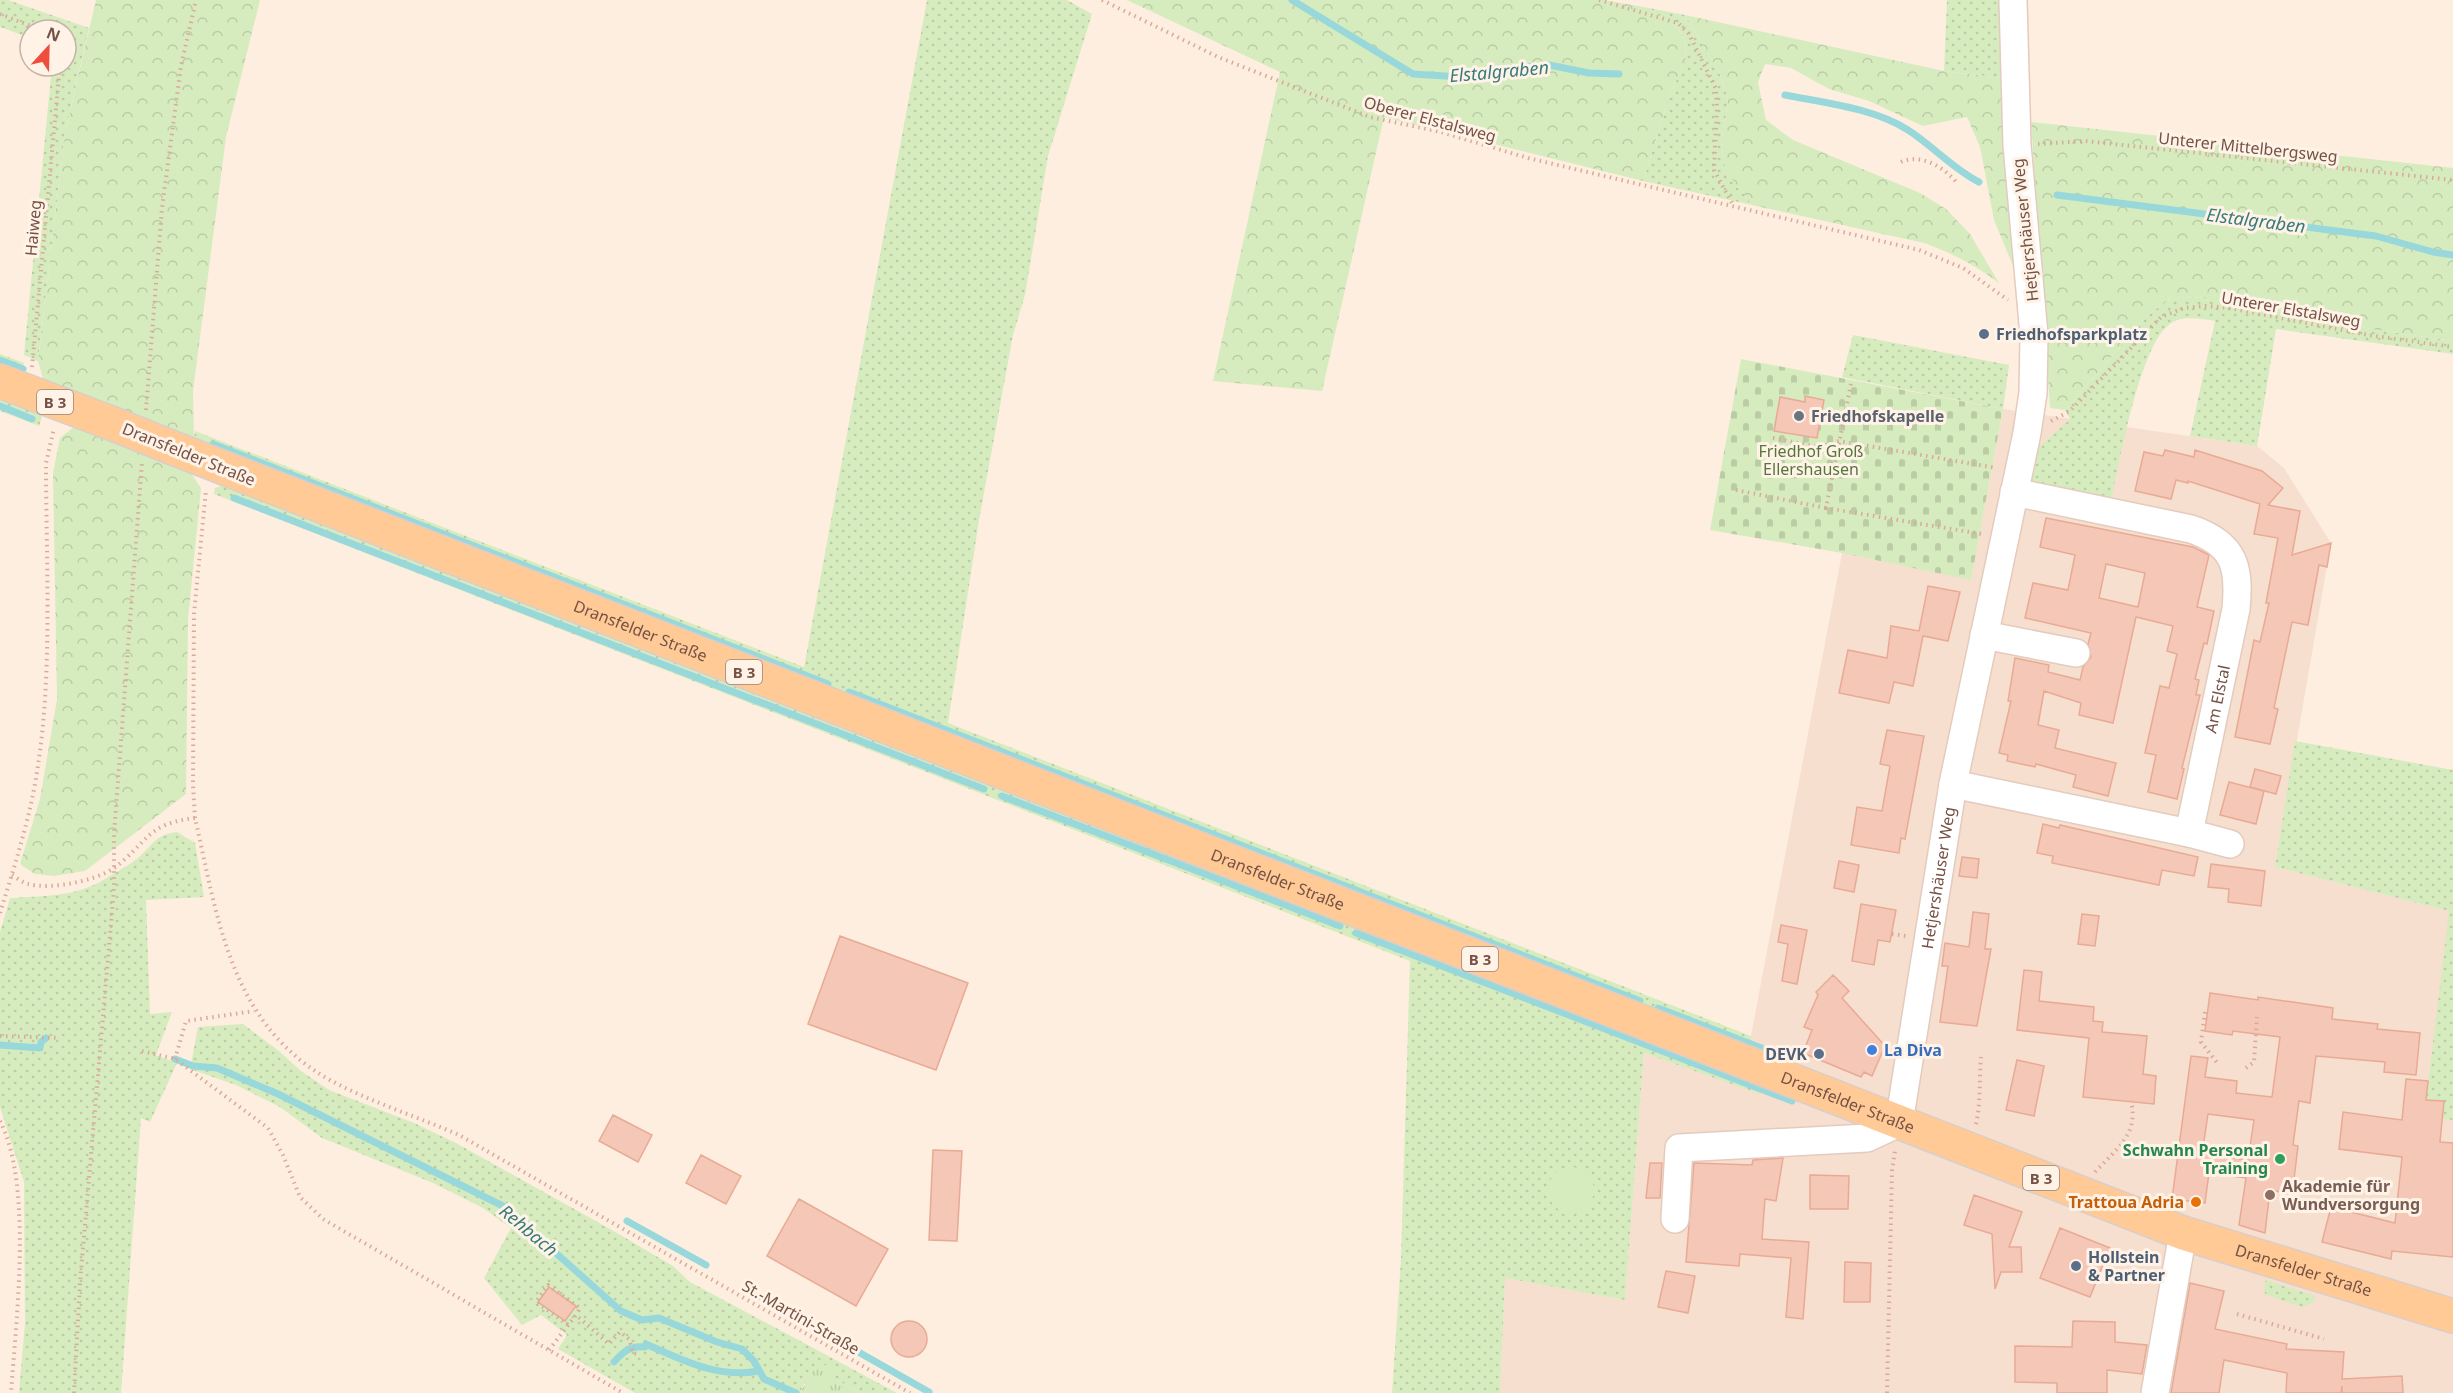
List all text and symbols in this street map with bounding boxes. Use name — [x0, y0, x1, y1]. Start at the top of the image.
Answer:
north arrow — [18, 18, 78, 78]
text: N — [43, 21, 64, 47]
water label: Elstalgraben — [1448, 55, 1550, 87]
street label: Oberer Elstalsweg — [1361, 91, 1499, 147]
street label: Unterer Mittelbergsweg — [2157, 127, 2339, 167]
street label: Hetjershäuser Weg — [2007, 157, 2043, 303]
street label: Haiweg — [20, 199, 46, 257]
water label: Elstalgraben — [2205, 202, 2307, 238]
street label: Unterer Elstalsweg — [2220, 286, 2362, 332]
place label: Friedhofsparkplatz — [1996, 323, 2147, 345]
marker: Friedhofsparkplatz — [1977, 327, 1991, 341]
road number: B 3 — [37, 390, 73, 414]
place label: Friedhofskapelle — [1811, 405, 1944, 427]
marker: Friedhofskapelle — [1792, 409, 1806, 423]
street label: Dransfelder Straße — [119, 417, 259, 491]
park label: Friedhof Groß Ellershausen — [1759, 440, 1863, 480]
street label: Dransfelder Straße — [571, 595, 711, 667]
road number: B 3 — [726, 660, 762, 684]
street label: Am Elstal — [2199, 663, 2235, 735]
street label: Hetjershäuser Weg — [1916, 805, 1960, 951]
street label: Dransfelder Straße — [1208, 843, 1348, 916]
road number: B 3 — [1462, 947, 1498, 971]
place label: La Diva — [1884, 1039, 1942, 1061]
place label: DEVK — [1765, 1043, 1807, 1065]
marker: La Diva — [1865, 1043, 1879, 1057]
marker: DEVK — [1812, 1047, 1826, 1061]
street label: Dransfelder Straße — [1778, 1066, 1918, 1138]
place label: Schwahn Personal Training — [2123, 1139, 2268, 1179]
marker: Schwahn Personal Training — [2273, 1152, 2287, 1166]
road number: B 3 — [2023, 1166, 2059, 1190]
place label: Akademie für Wundversorgung — [2282, 1175, 2420, 1215]
marker: Akademie für Wundversorgung — [2263, 1188, 2277, 1202]
place label: Trattoua Adria — [2068, 1191, 2184, 1213]
marker: Trattoua Adria — [2189, 1195, 2203, 1209]
water label: Rehbach — [495, 1199, 563, 1261]
street label: Dransfelder Straße — [2233, 1239, 2375, 1301]
place label: Hollstein & Partner — [2088, 1246, 2165, 1286]
marker: Hollstein & Partner — [2069, 1259, 2083, 1273]
street label: St.-Martini-Straße — [738, 1274, 864, 1360]

